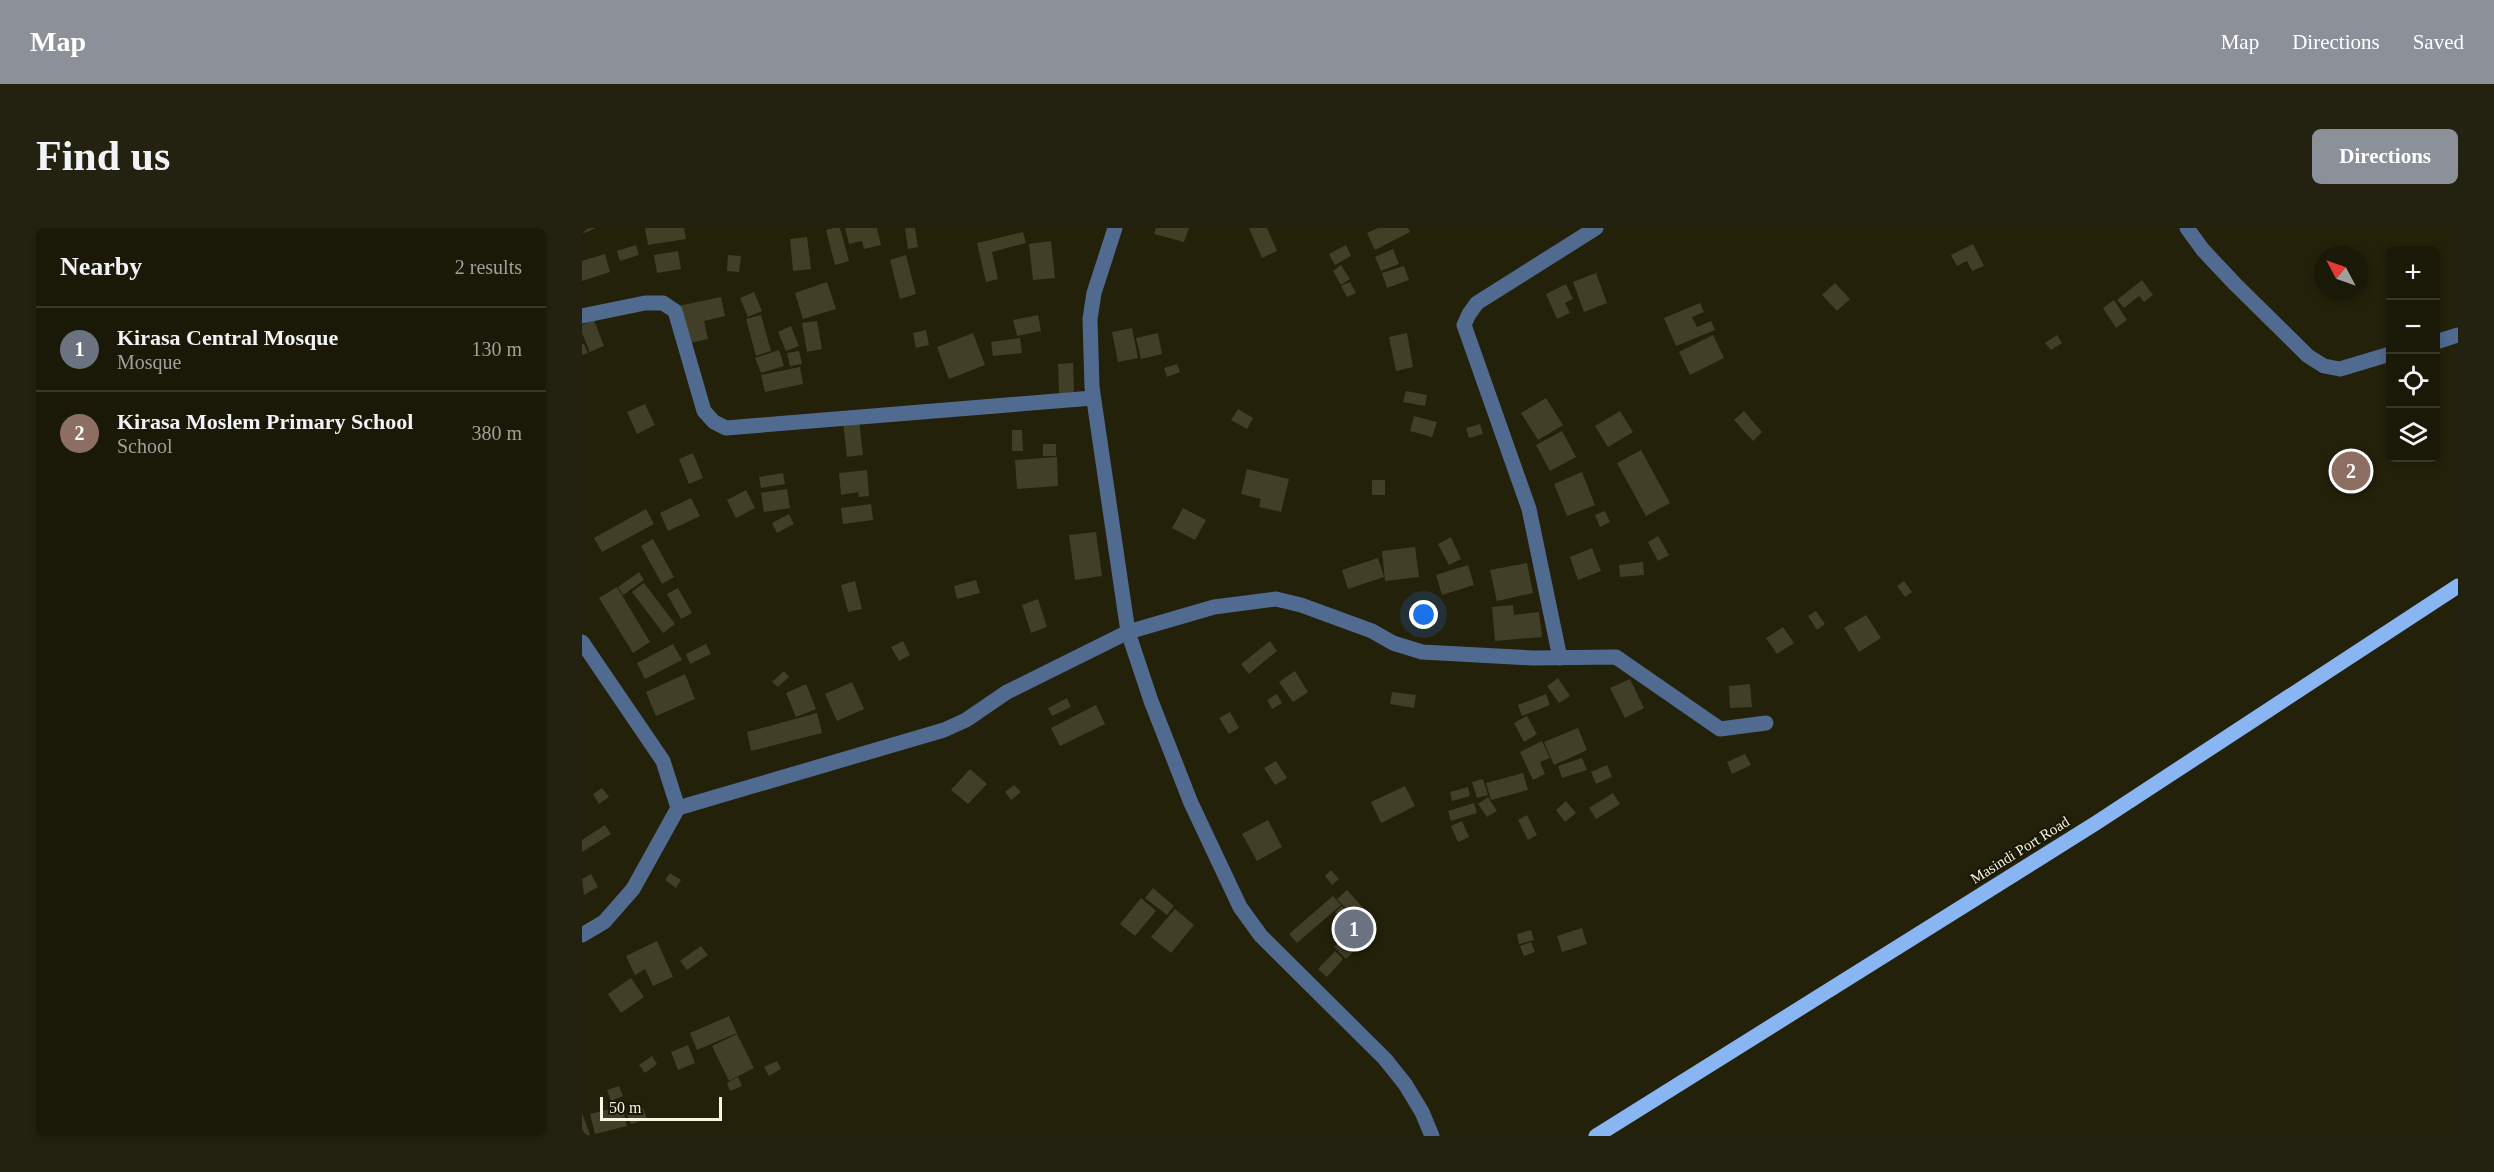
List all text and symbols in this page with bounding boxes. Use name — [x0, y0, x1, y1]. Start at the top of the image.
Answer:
text: Map — [30, 26, 86, 57]
text: Map — [2221, 30, 2259, 54]
text: Directions — [2292, 30, 2380, 54]
text: Saved — [2413, 30, 2464, 54]
button: Directions — [2312, 129, 2458, 184]
text: Find us — [36, 133, 170, 179]
north arrow — [2314, 246, 2368, 300]
map controls — [2386, 246, 2440, 462]
button: + — [2386, 246, 2440, 300]
text: Nearby — [60, 252, 142, 281]
text: 2 results — [455, 256, 522, 278]
button: − — [2386, 300, 2440, 354]
text: Kirasa Central Mosque — [117, 325, 338, 350]
text: 1 — [75, 338, 85, 360]
text: 130 m — [471, 338, 522, 360]
text: Mosque — [117, 351, 181, 373]
button: locate — [2386, 354, 2440, 408]
button: layers — [2386, 408, 2440, 462]
text: Kirasa Moslem Primary School — [117, 409, 413, 434]
text: 2 — [75, 422, 85, 444]
text: 380 m — [471, 422, 522, 444]
text: School — [117, 435, 173, 457]
pin: 2 — [2332, 448, 2370, 494]
your location — [1409, 600, 1438, 629]
street label: Masindi Port Road — [1968, 813, 2073, 887]
pin: 1 — [1334, 906, 1374, 952]
scale bar — [600, 1094, 722, 1122]
text: 50 m — [609, 1099, 641, 1116]

